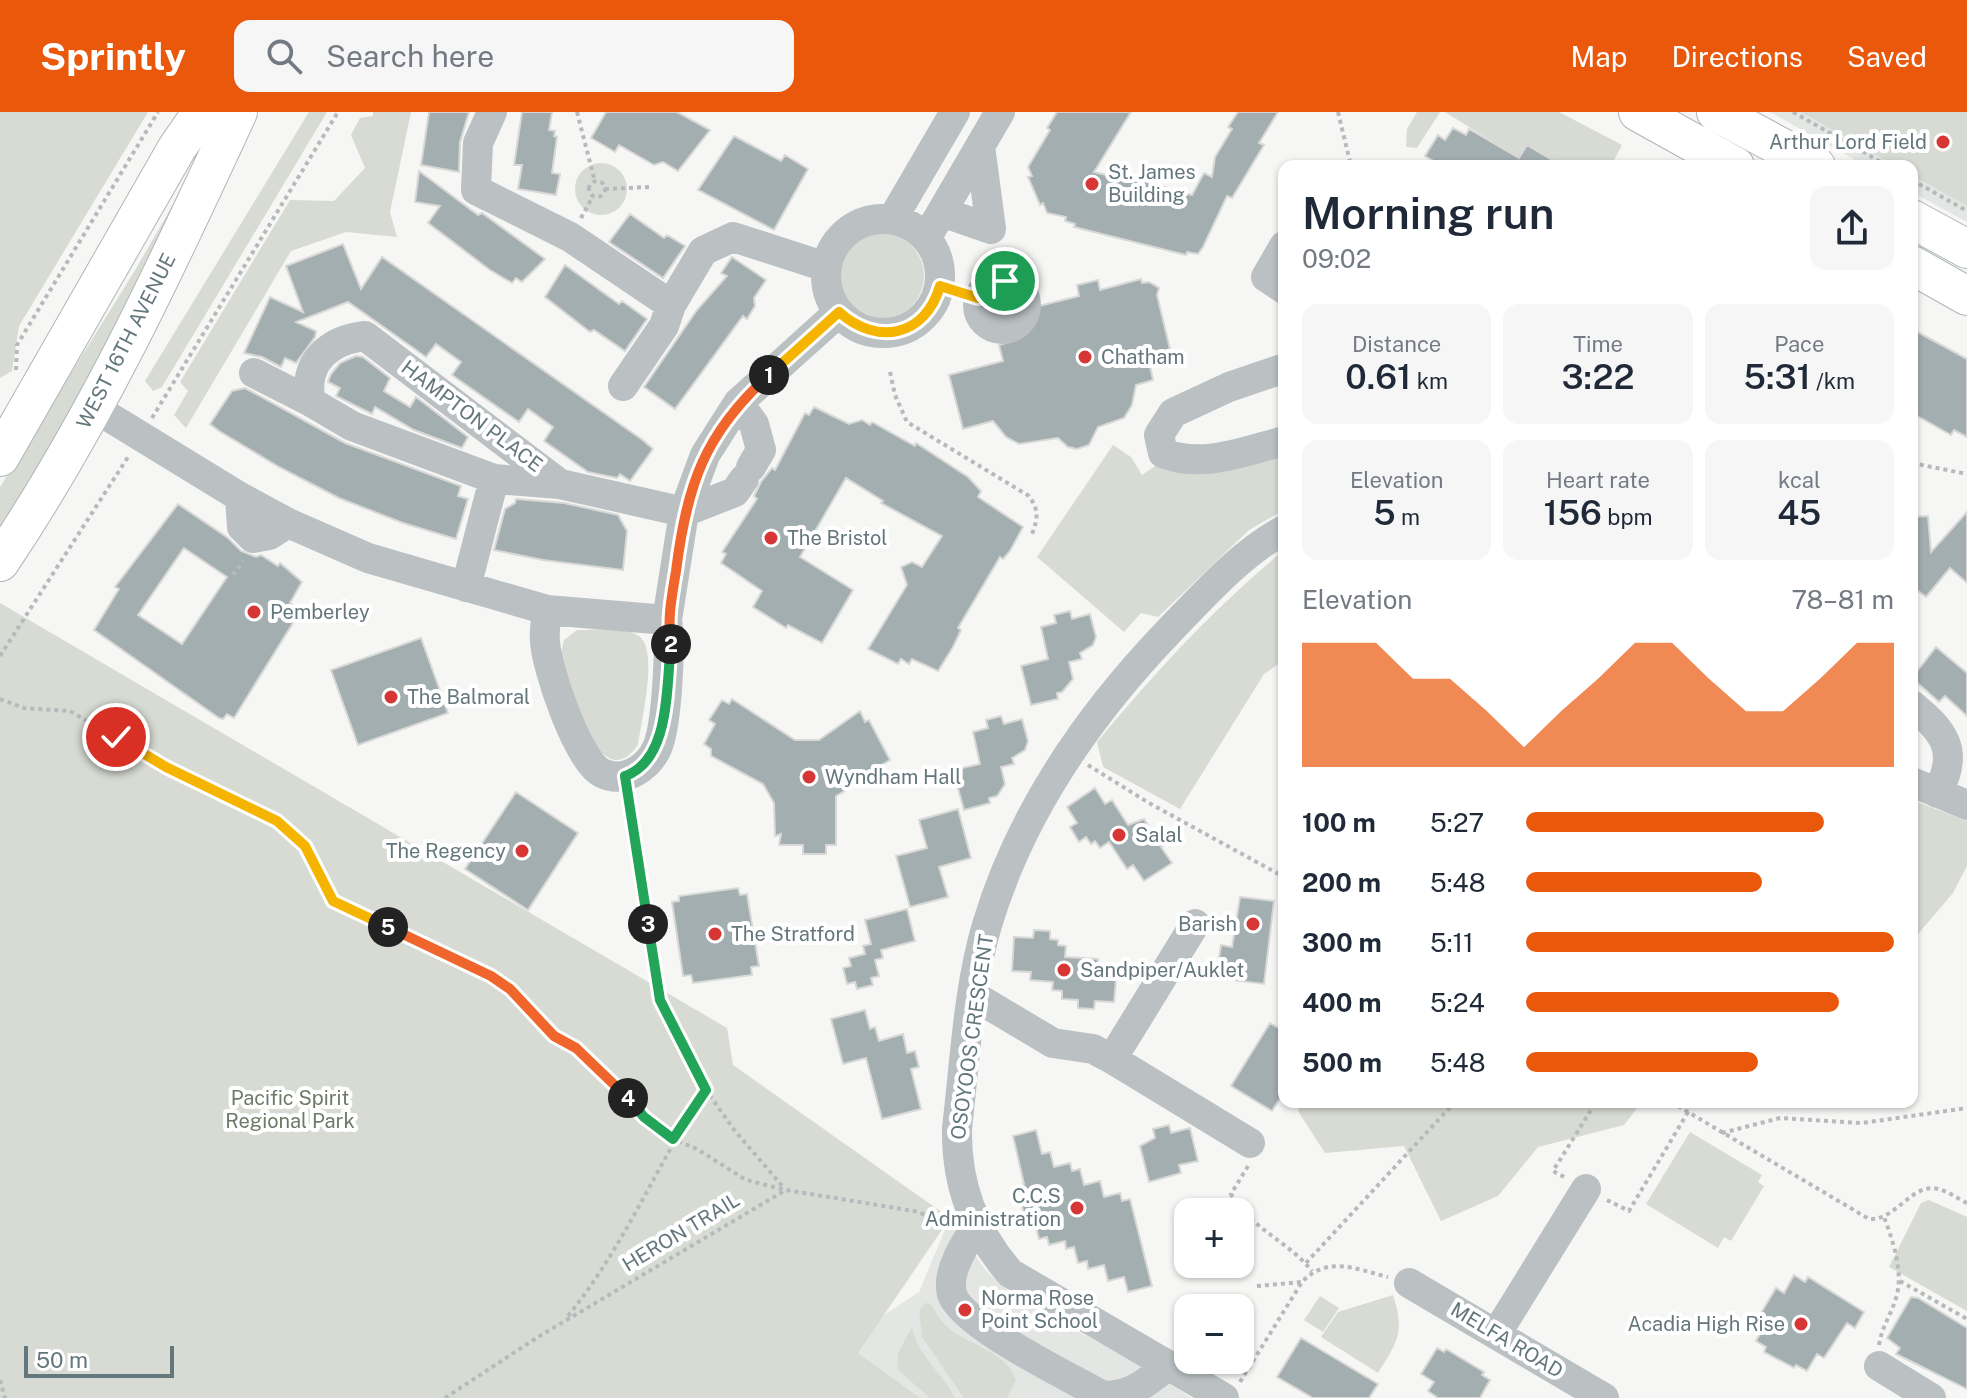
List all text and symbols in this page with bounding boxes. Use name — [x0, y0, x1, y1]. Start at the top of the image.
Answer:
search box — [234, 20, 794, 92]
text: Sprintly — [40, 34, 186, 79]
icon: search — [262, 34, 306, 78]
text: Search here — [326, 38, 494, 74]
text: Map — [1571, 40, 1627, 73]
text: Directions — [1671, 40, 1803, 73]
text: Saved — [1847, 40, 1927, 73]
place label: Arthur Lord Field — [1769, 130, 1927, 154]
marker: Arthur Lord Field — [1934, 133, 1952, 151]
place label: St. James Building — [1108, 160, 1196, 207]
marker: St. James Building — [1083, 175, 1101, 193]
button: share — [1810, 186, 1894, 270]
text: Morning run — [1302, 187, 1555, 239]
text: 09:02 — [1302, 243, 1371, 274]
pin — [971, 247, 1039, 315]
street label: WEST 16TH AVENUE — [71, 249, 181, 433]
icon: arrive — [983, 259, 1027, 303]
text: Distance — [1352, 331, 1441, 357]
text: Time — [1573, 331, 1623, 357]
text: Pace — [1774, 331, 1824, 357]
place label: Chatham — [1101, 345, 1185, 369]
marker: Chatham — [1076, 348, 1094, 366]
street label: HAMPTON PLACE — [397, 355, 547, 477]
pin: 1 — [749, 355, 789, 395]
text: 0.61 — [1345, 357, 1411, 397]
text: 3:22 — [1561, 357, 1635, 397]
text: 5:31 — [1744, 357, 1811, 397]
text: 1 — [764, 362, 774, 388]
text: km — [1411, 368, 1448, 394]
text: /km — [1811, 368, 1855, 394]
text: Elevation — [1350, 467, 1443, 493]
text: Heart rate — [1546, 467, 1650, 493]
text: kcal — [1778, 467, 1821, 493]
text: 5 — [1373, 493, 1396, 533]
text: 156 — [1543, 493, 1602, 533]
text: 45 — [1777, 493, 1821, 533]
text: m — [1396, 504, 1420, 530]
text: bpm — [1602, 504, 1653, 530]
place label: The Bristol — [787, 526, 887, 550]
marker: The Bristol — [762, 529, 780, 547]
text: Elevation — [1302, 584, 1412, 615]
text: 78–81 m — [1791, 584, 1894, 615]
place label: Pemberley — [270, 600, 370, 624]
marker: Pemberley — [245, 603, 263, 621]
pin: 2 — [651, 624, 691, 664]
text: 2 — [664, 631, 678, 657]
place label: The Balmoral — [407, 685, 530, 709]
marker: The Balmoral — [382, 688, 400, 706]
pin — [82, 703, 150, 771]
icon: check — [94, 715, 138, 759]
place label: Wyndham Hall — [825, 765, 961, 789]
marker: Wyndham Hall — [800, 768, 818, 786]
text: 100 m — [1302, 807, 1376, 838]
text: 5:27 — [1430, 807, 1484, 838]
place label: Salal — [1135, 823, 1182, 847]
marker: Salal — [1110, 826, 1128, 844]
place label: The Regency — [386, 839, 506, 863]
marker: The Regency — [513, 842, 531, 860]
text: 200 m — [1302, 867, 1381, 898]
text: 5:48 — [1430, 867, 1486, 898]
pin: 3 — [628, 904, 668, 944]
pin: 5 — [368, 907, 408, 947]
text: 3 — [641, 911, 655, 937]
place label: Barish — [1178, 912, 1237, 936]
text: 5 — [381, 914, 395, 940]
marker: Barish — [1244, 915, 1262, 933]
place label: The Stratford — [731, 922, 855, 946]
marker: The Stratford — [706, 925, 724, 943]
text: 300 m — [1302, 927, 1382, 958]
text: 5:11 — [1430, 927, 1474, 958]
street label: OSOYOOS CRESCENT — [946, 933, 998, 1141]
place label: Sandpiper/Auklet — [1080, 958, 1244, 982]
marker: Sandpiper/Auklet — [1055, 961, 1073, 979]
text: 400 m — [1302, 987, 1382, 1018]
text: 5:24 — [1430, 987, 1485, 1018]
text: 500 m — [1302, 1047, 1382, 1078]
text: 5:48 — [1430, 1047, 1486, 1078]
pin: 4 — [608, 1078, 648, 1118]
text: 4 — [621, 1085, 635, 1111]
park label: Pacific Spirit Regional Park — [225, 1086, 355, 1133]
place label: C.C.S Administration — [925, 1184, 1061, 1231]
street label: HERON TRAIL — [618, 1188, 744, 1276]
map controls — [1174, 1198, 1254, 1374]
button: + — [1174, 1198, 1254, 1278]
marker: C.C.S Administration — [1068, 1199, 1086, 1217]
place label: Norma Rose Point School — [981, 1286, 1098, 1333]
button: − — [1174, 1294, 1254, 1374]
street label: MELFA ROAD — [1446, 1297, 1568, 1383]
marker: Norma Rose Point School — [956, 1301, 974, 1319]
place label: Acadia High Rise — [1627, 1312, 1785, 1336]
marker: Acadia High Rise — [1792, 1315, 1810, 1333]
scale bar — [24, 1342, 174, 1378]
text: 50 m — [36, 1347, 88, 1373]

